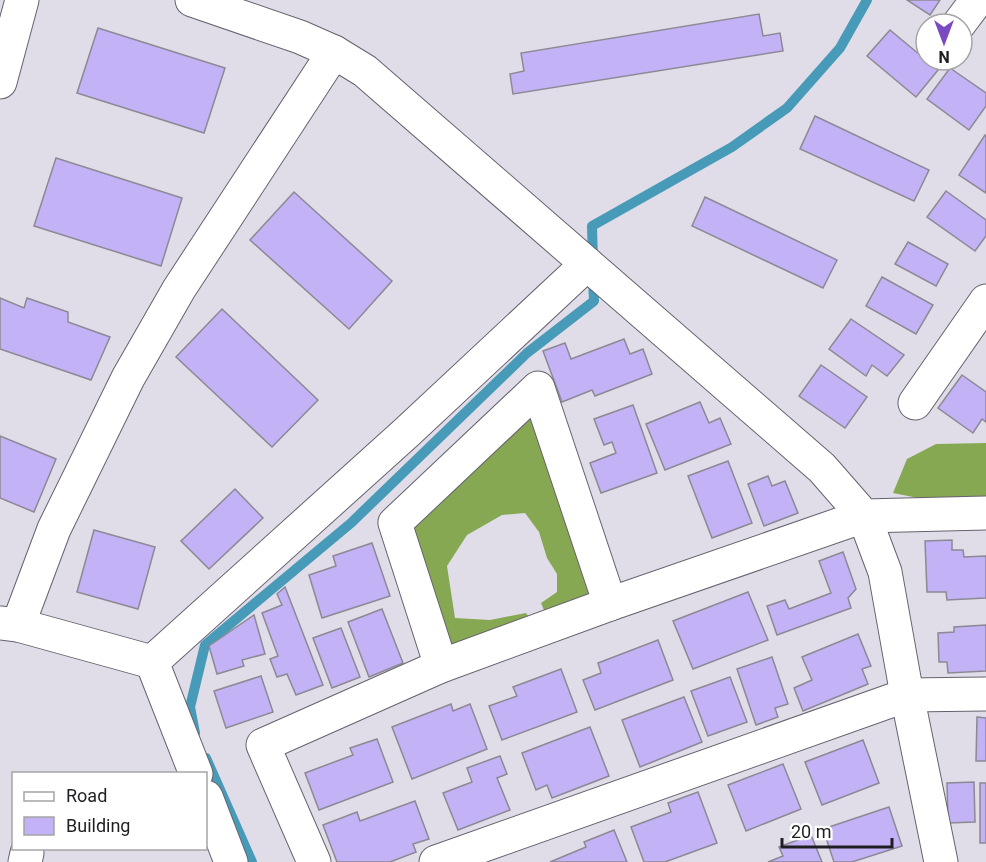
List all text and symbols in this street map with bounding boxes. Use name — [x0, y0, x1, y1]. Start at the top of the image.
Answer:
north arrow — [914, 12, 974, 72]
text: N — [938, 47, 950, 66]
legend — [12, 772, 207, 850]
text: Road — [66, 785, 107, 806]
scale bar — [782, 811, 892, 849]
text: Building — [66, 815, 130, 836]
text: 20 m — [791, 821, 831, 842]

